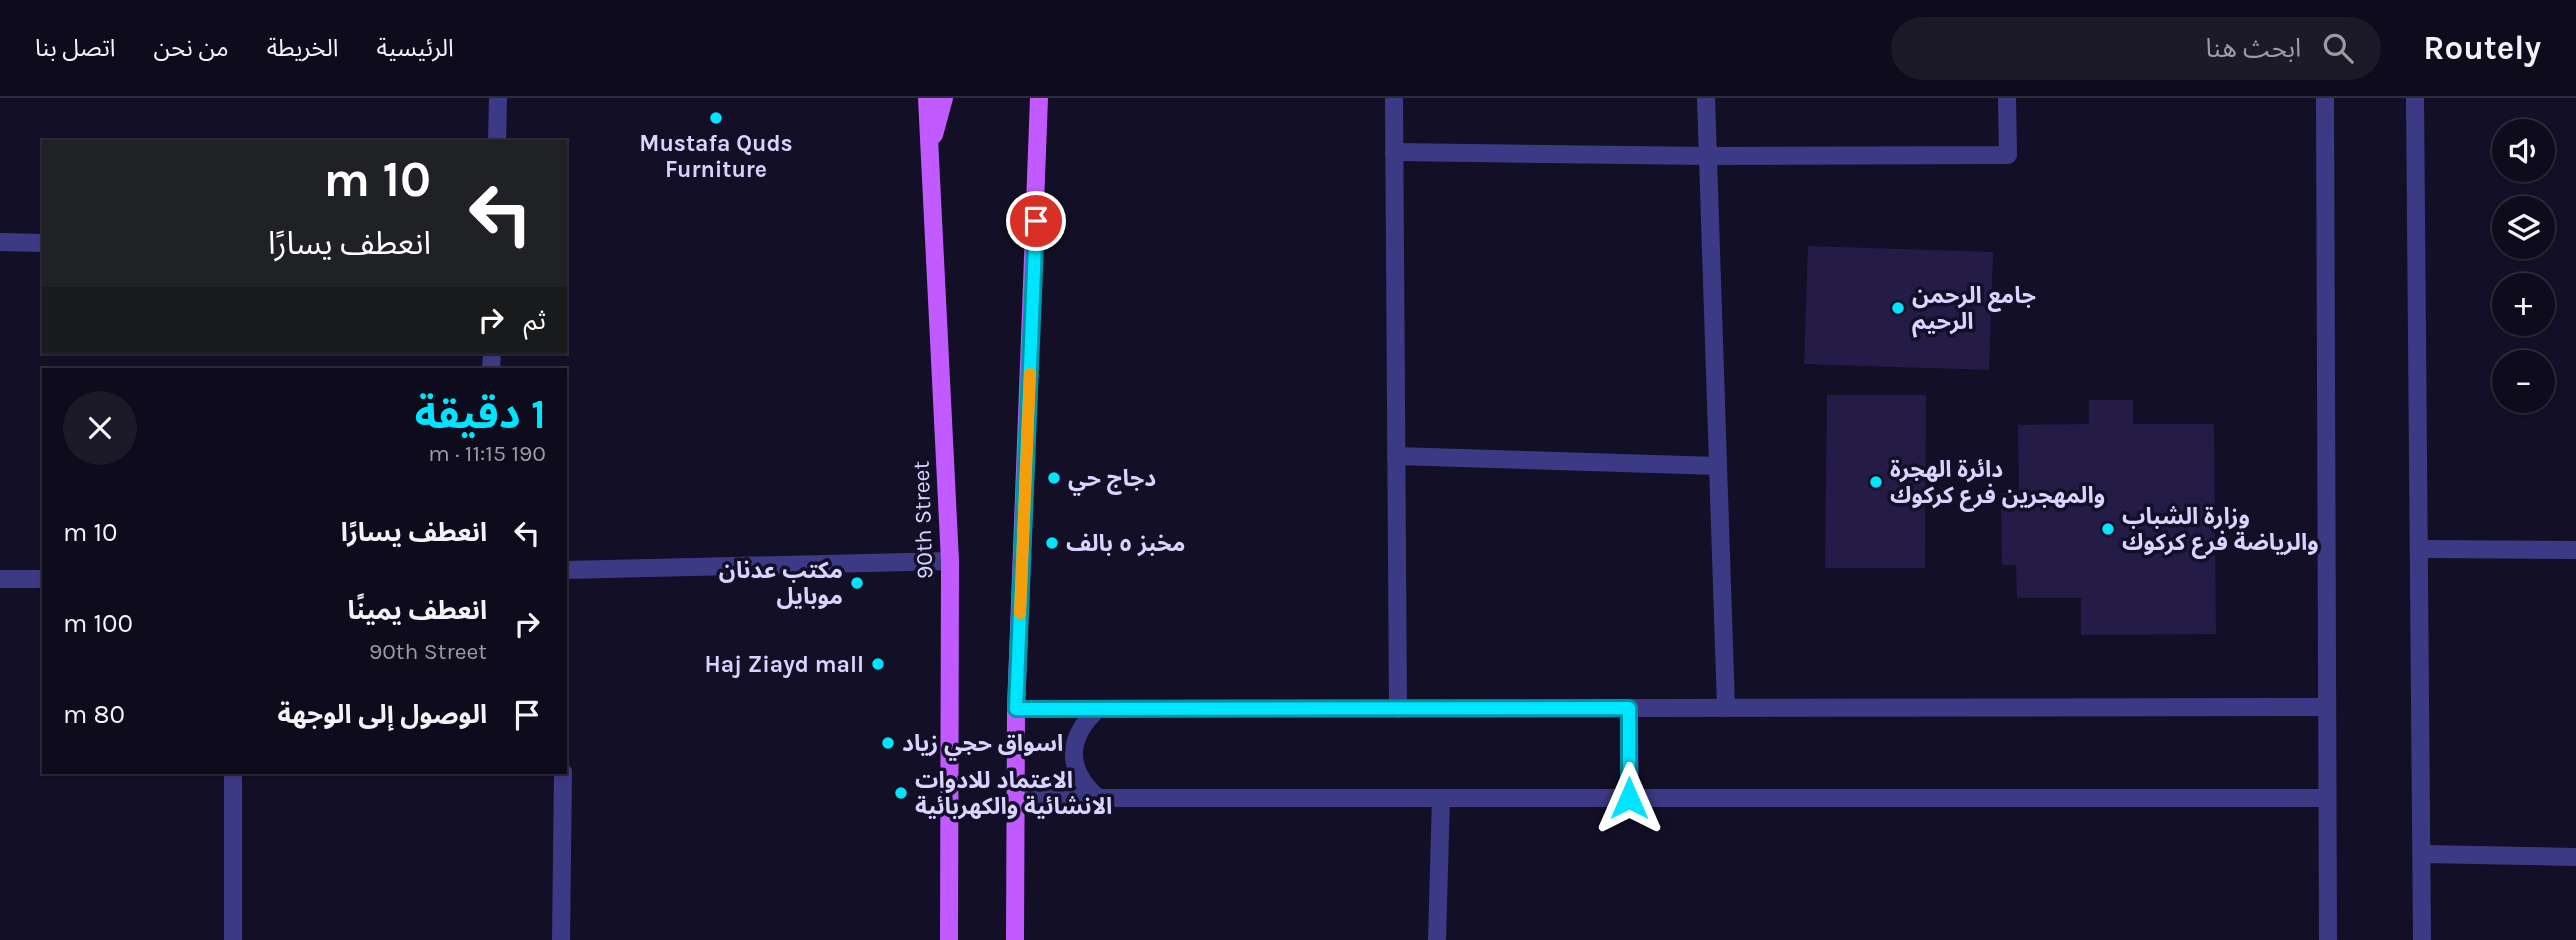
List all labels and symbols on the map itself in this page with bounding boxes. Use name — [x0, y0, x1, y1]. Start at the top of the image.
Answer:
marker: Mustafa Quds Furniture — [708, 110, 724, 126]
place label: Mustafa Quds Furniture — [639, 130, 793, 183]
pin — [1006, 191, 1066, 251]
place label: جامع الرحمن الرحيم — [1912, 282, 2036, 338]
marker: جامع الرحمن الرحيم — [1890, 300, 1906, 316]
place label: دائرة الهجرة والمهجرين فرع كركوك — [1890, 456, 2105, 512]
street label: 90th Street — [907, 460, 939, 579]
place label: دجاج حي — [1068, 465, 1156, 496]
marker: دجاج حي — [1046, 470, 1062, 486]
marker: دائرة الهجرة والمهجرين فرع كركوك — [1868, 474, 1884, 490]
place label: وزارة الشباب والرياضة فرع كركوك — [2122, 503, 2319, 559]
marker: وزارة الشباب والرياضة فرع كركوك — [2100, 521, 2116, 537]
place label: مخبز ٥ بالف — [1066, 530, 1186, 557]
marker: مخبز ٥ بالف — [1044, 535, 1060, 551]
place label: مكتب عدنان موبايل — [719, 557, 843, 610]
marker: مكتب عدنان موبايل — [849, 575, 865, 591]
place label: Haj Ziayd mall — [705, 651, 864, 678]
marker: Haj Ziayd mall — [870, 656, 886, 672]
place label: اسواق حجي زياد — [902, 730, 1063, 761]
marker: اسواق حجي زياد — [880, 735, 896, 751]
position arrow — [1592, 761, 1666, 835]
place label: الاعتماد للادوات الانشائية والكهربائية — [915, 767, 1112, 820]
marker: الاعتماد للادوات الانشائية والكهربائية — [893, 785, 909, 801]

